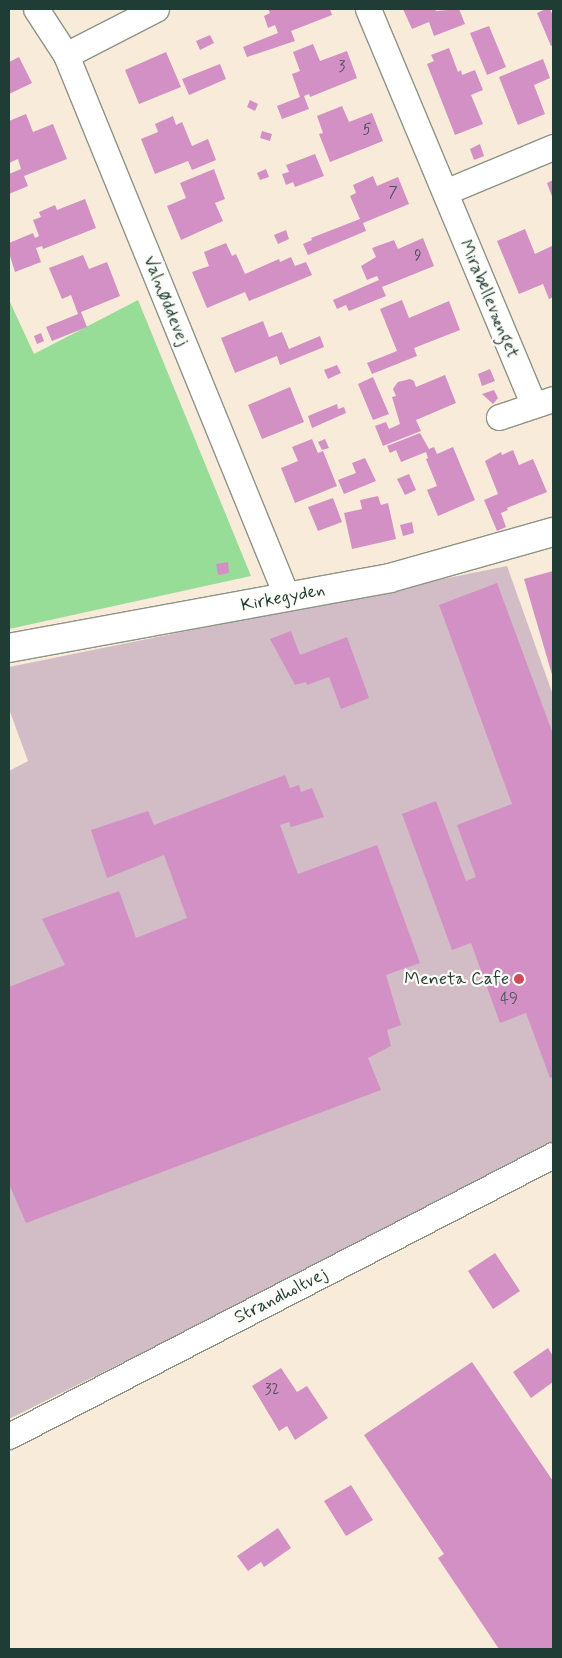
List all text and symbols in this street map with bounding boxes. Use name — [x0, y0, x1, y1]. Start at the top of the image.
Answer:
house number: 3 — [339, 59, 345, 77]
house number: 5 — [363, 122, 371, 140]
house number: 7 — [388, 185, 398, 203]
street label: Mirabellevænget — [454, 236, 524, 362]
house number: 9 — [414, 248, 422, 266]
street label: Valnøddevej — [138, 253, 194, 349]
street label: Kirkegyden — [239, 579, 327, 617]
place label: Meneta Cafe — [404, 968, 509, 990]
marker: Meneta Cafe — [513, 973, 525, 985]
house number: 49 — [500, 991, 518, 1009]
street label: Strandholtvej — [231, 1263, 331, 1329]
house number: 32 — [265, 1382, 279, 1400]

